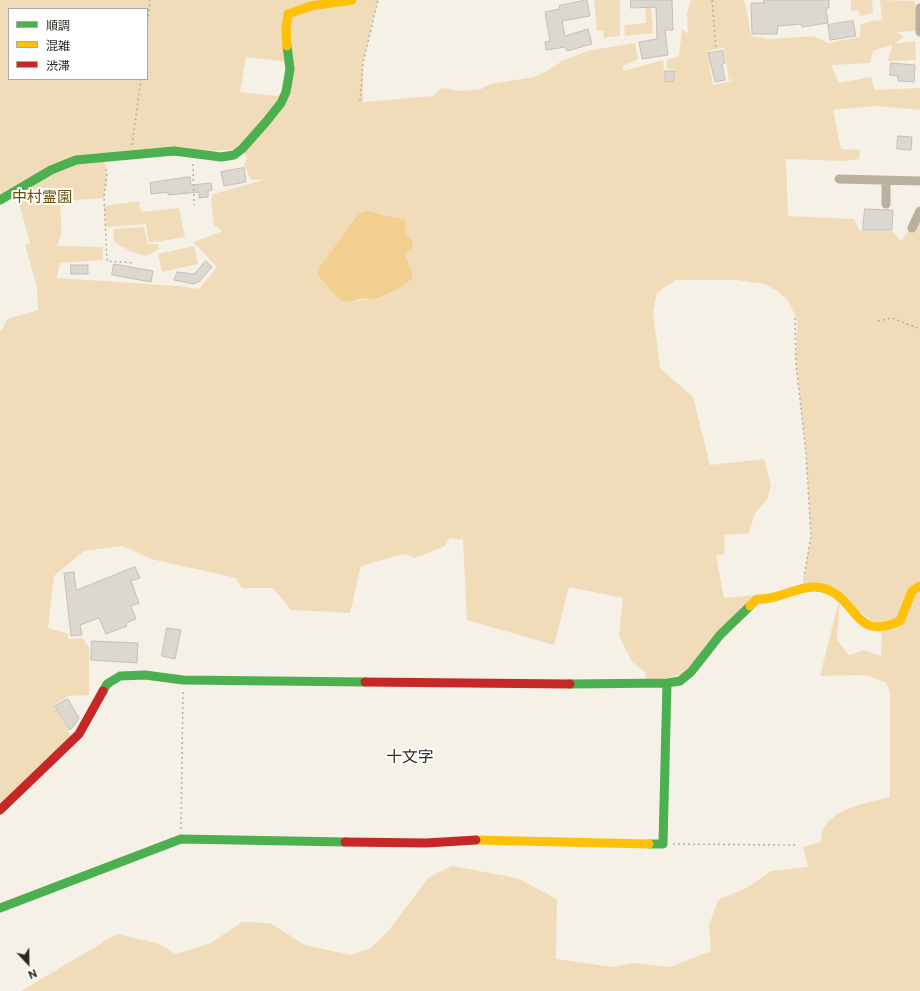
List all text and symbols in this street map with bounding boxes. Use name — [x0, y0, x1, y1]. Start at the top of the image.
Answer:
legend — [8, 8, 148, 80]
text: 順調 — [46, 18, 70, 32]
text: 混雑 — [46, 38, 70, 52]
text: 渋滞 — [46, 58, 70, 72]
park label: 中村霊園 — [12, 188, 72, 206]
district label: 十文字 — [386, 747, 434, 767]
north arrow — [8, 943, 48, 983]
text: N — [26, 967, 39, 982]

